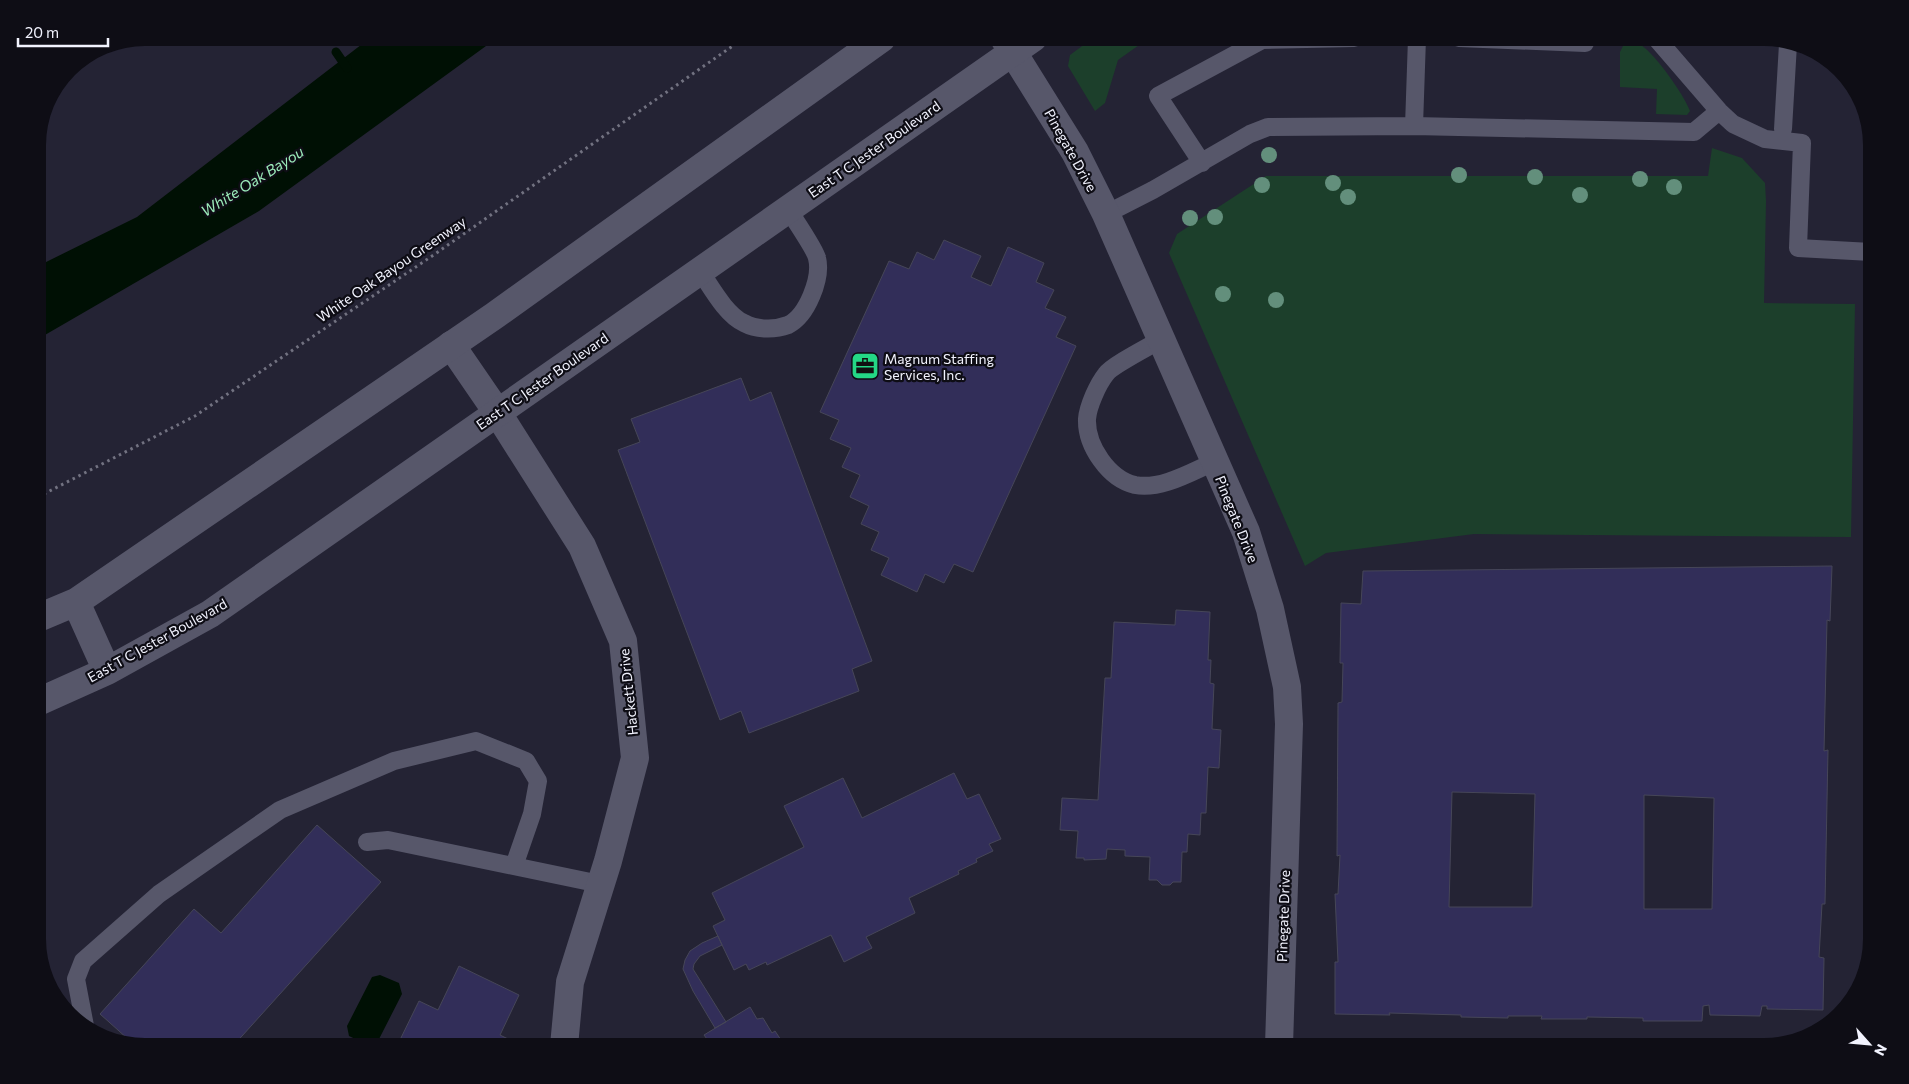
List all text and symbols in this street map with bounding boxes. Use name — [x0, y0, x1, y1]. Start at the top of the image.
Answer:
scale bar — [18, 15, 108, 47]
text: 20 m — [25, 23, 59, 41]
street label: East T C Jester Boulevard — [805, 97, 943, 201]
street label: Pinegate Drive — [1041, 106, 1101, 194]
water label: White Oak Bayou — [197, 142, 307, 220]
street label: White Oak Bayou Greenway — [313, 213, 469, 325]
street label: East T C Jester Boulevard — [473, 329, 611, 433]
place label: Magnum Staffing Services, Inc. — [884, 350, 994, 383]
office icon: Magnum Staffing Services, Inc. — [850, 351, 880, 381]
street label: Pinegate Drive — [1212, 473, 1262, 565]
street label: East T C Jester Boulevard — [84, 594, 230, 686]
street label: Hackett Drive — [615, 648, 641, 736]
street label: Pinegate Drive — [1273, 870, 1293, 962]
north arrow — [1844, 1019, 1894, 1069]
text: N — [1871, 1042, 1891, 1059]

